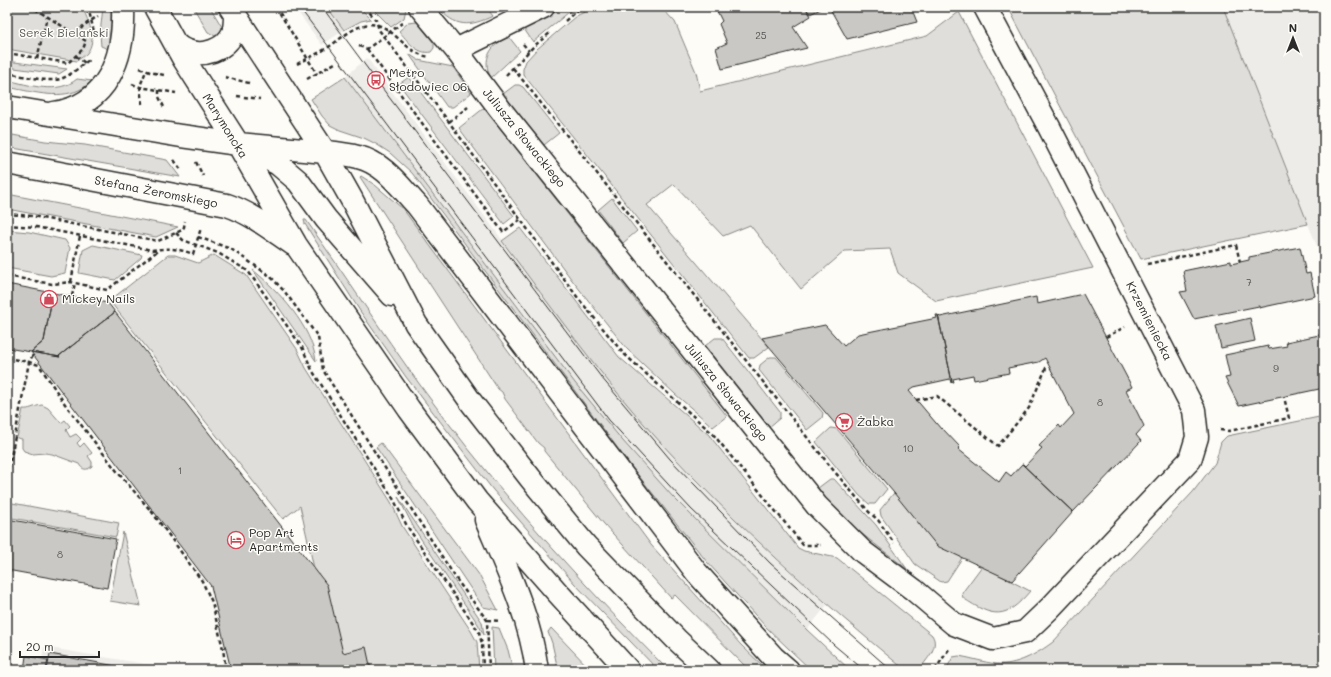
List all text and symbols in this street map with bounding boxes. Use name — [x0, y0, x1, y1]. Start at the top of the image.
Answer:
north arrow — [1273, 18, 1313, 58]
text: N — [1289, 20, 1297, 35]
park label: Serek Bielański — [19, 24, 109, 40]
house number: 25 — [755, 28, 767, 42]
place label: Metro Słodowiec 06 — [389, 64, 467, 94]
bus stop icon: Metro Słodowiec 06 — [366, 70, 386, 90]
street label: Juliusza Słowackiego — [480, 84, 570, 190]
street label: Marymoncka — [200, 90, 252, 161]
street label: Stefana Żeromskiego — [93, 171, 219, 211]
house number: 7 — [1246, 275, 1252, 289]
street label: Krzemieniecka — [1123, 278, 1177, 363]
shop icon: Mickey Nails — [39, 289, 59, 309]
place label: Mickey Nails — [62, 290, 135, 306]
street label: Juliusza Słowackiego — [682, 338, 772, 444]
house number: 9 — [1273, 361, 1279, 375]
house number: 8 — [1097, 395, 1103, 409]
supermarket icon: Żabka — [834, 412, 854, 432]
place label: Żabka — [857, 413, 894, 429]
house number: 10 — [903, 441, 913, 455]
house number: 1 — [178, 463, 182, 477]
place label: Pop Art Apartments — [249, 524, 318, 554]
hotel icon: Pop Art Apartments — [226, 530, 246, 550]
house number: 8 — [57, 547, 63, 561]
scale bar — [20, 633, 99, 659]
text: 20 m — [26, 638, 54, 654]

